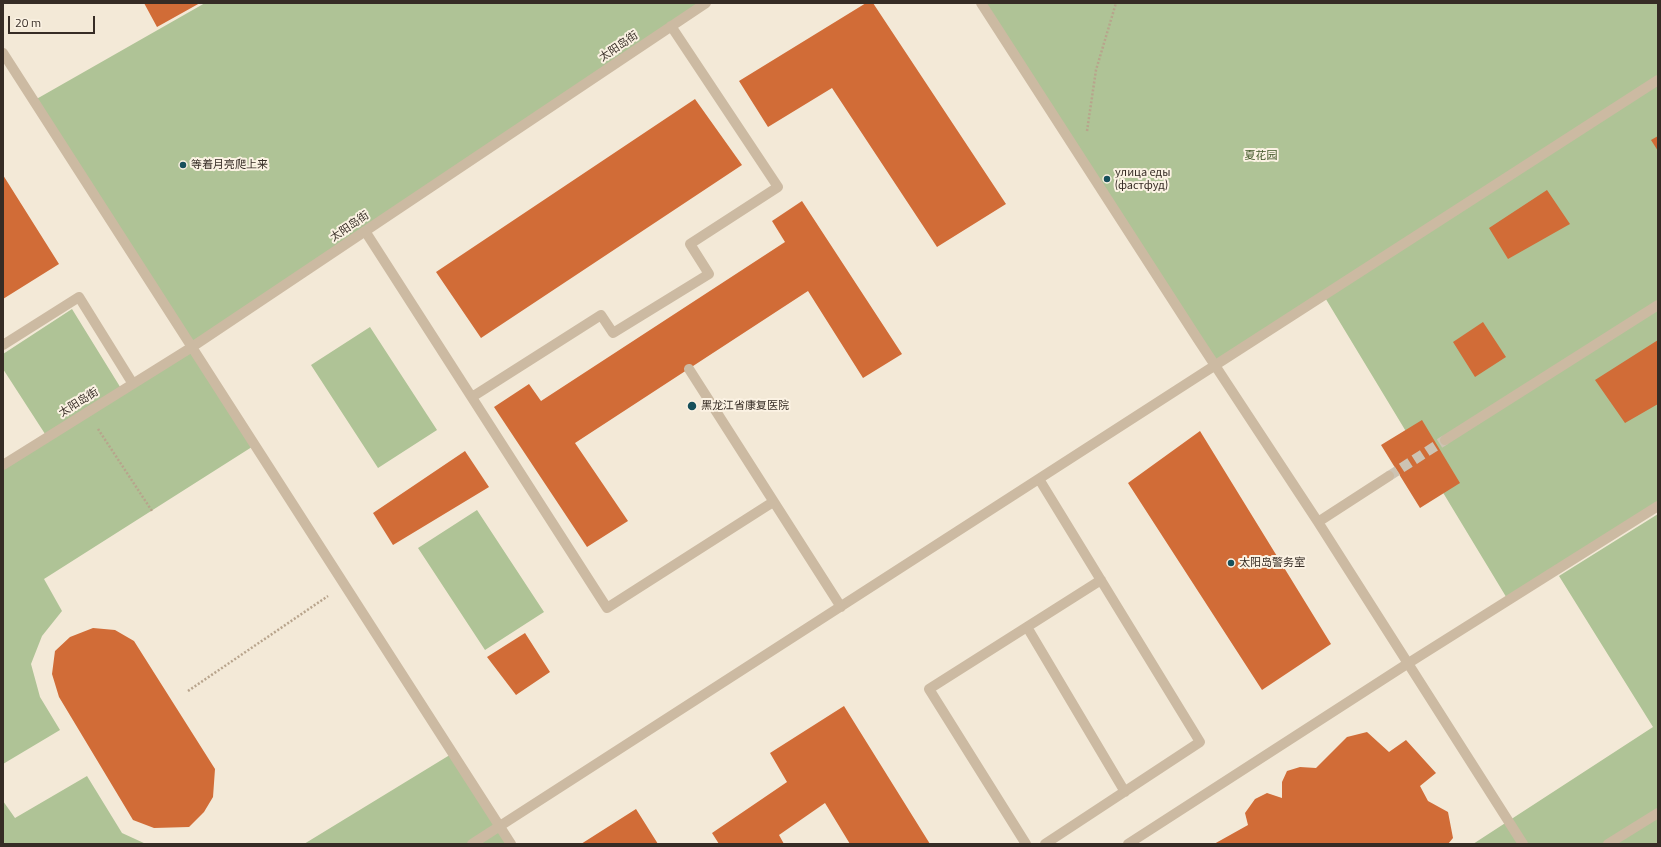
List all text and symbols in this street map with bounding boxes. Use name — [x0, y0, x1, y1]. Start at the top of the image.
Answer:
scale bar — [10, 8, 97, 34]
text: 20 m — [15, 13, 41, 32]
street label: 太阳岛街 — [597, 29, 641, 65]
park label: 夏花园 — [1245, 149, 1277, 163]
place label: 等着月亮爬上来 — [191, 158, 268, 172]
marker: 等着月亮爬上来 — [178, 160, 188, 170]
place label: улица еды (фастфуд) — [1115, 166, 1170, 192]
marker: улица еды (фастфуд) — [1102, 174, 1112, 184]
street label: 太阳岛街 — [328, 209, 372, 245]
street label: 太阳岛街 — [57, 386, 101, 420]
place label: 黑龙江省康复医院 — [701, 399, 789, 413]
marker: 黑龙江省康复医院 — [686, 400, 698, 412]
place label: 太阳岛警务室 — [1239, 556, 1305, 570]
marker: 太阳岛警务室 — [1226, 558, 1236, 568]

